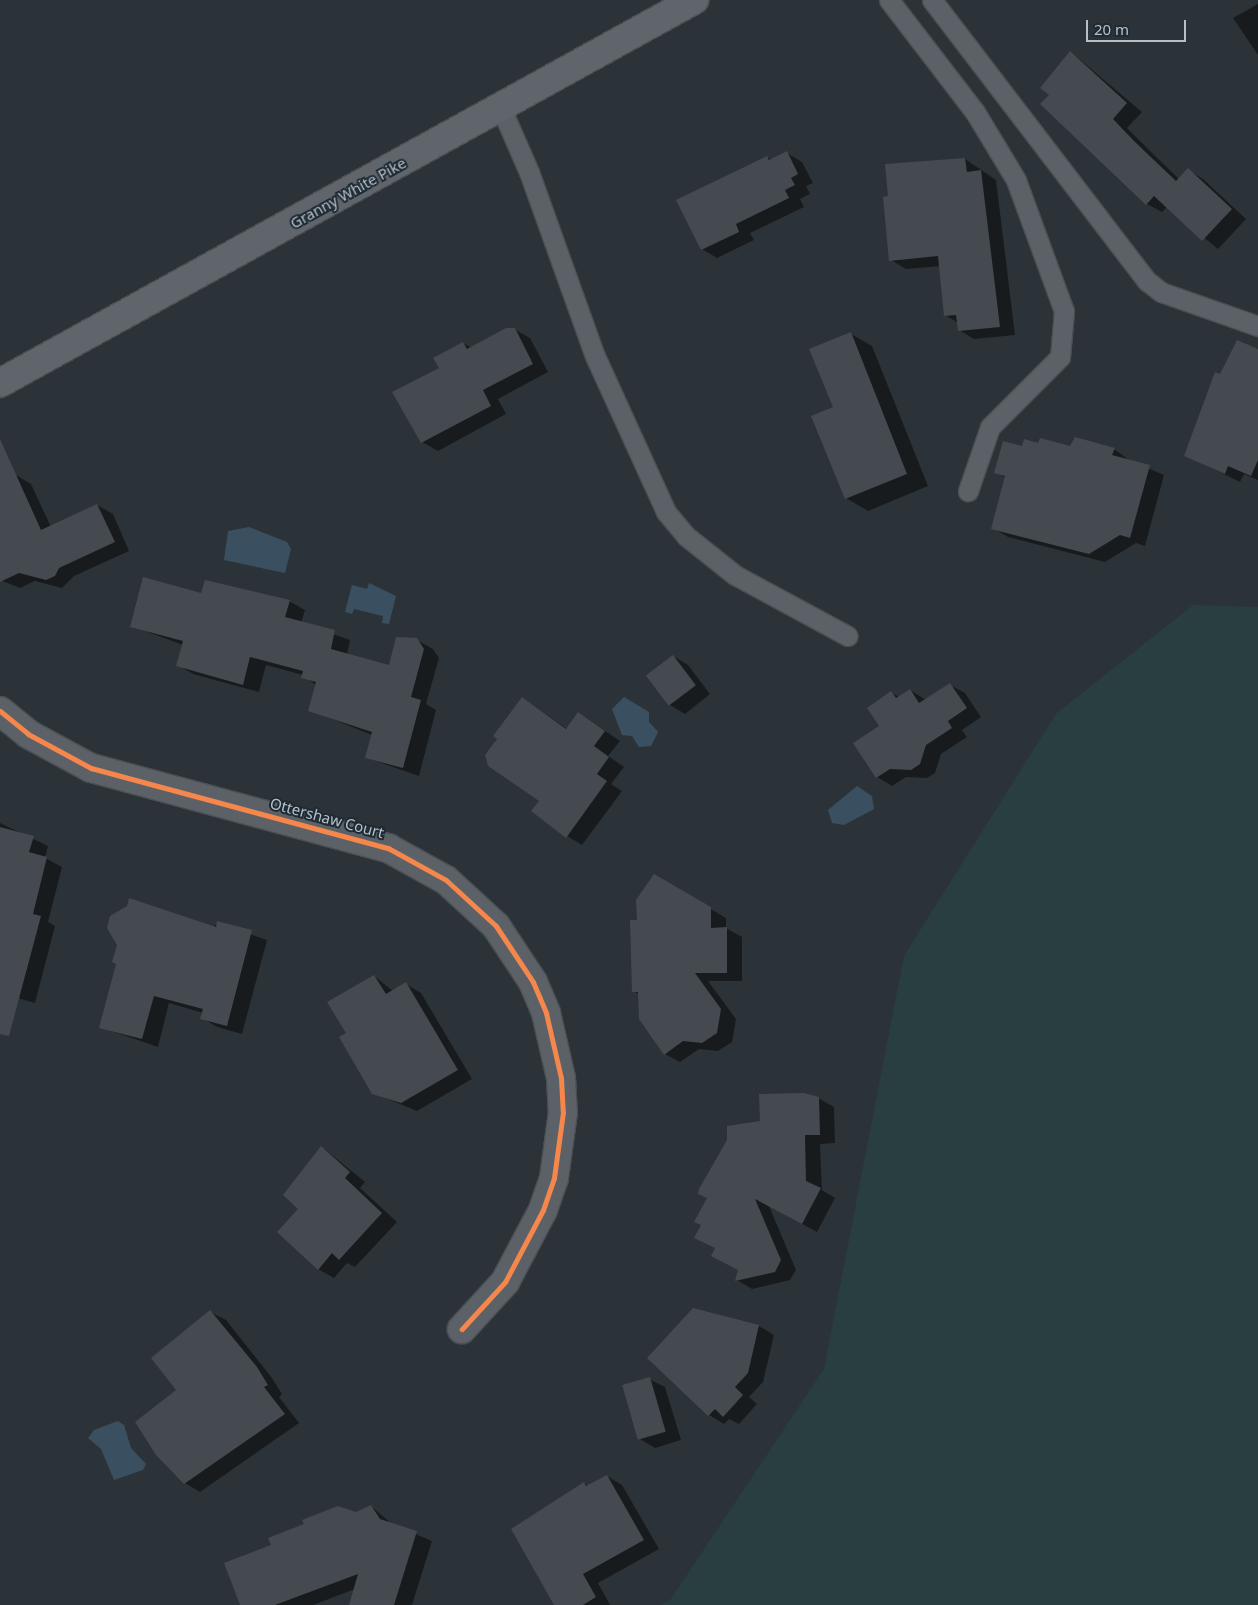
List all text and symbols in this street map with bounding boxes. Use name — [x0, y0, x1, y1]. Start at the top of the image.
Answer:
scale bar — [1088, 10, 1188, 42]
text: 20 m — [1094, 19, 1129, 39]
street label: Granny White Pike — [287, 154, 409, 232]
street label: Ottershaw Court — [268, 794, 386, 842]

